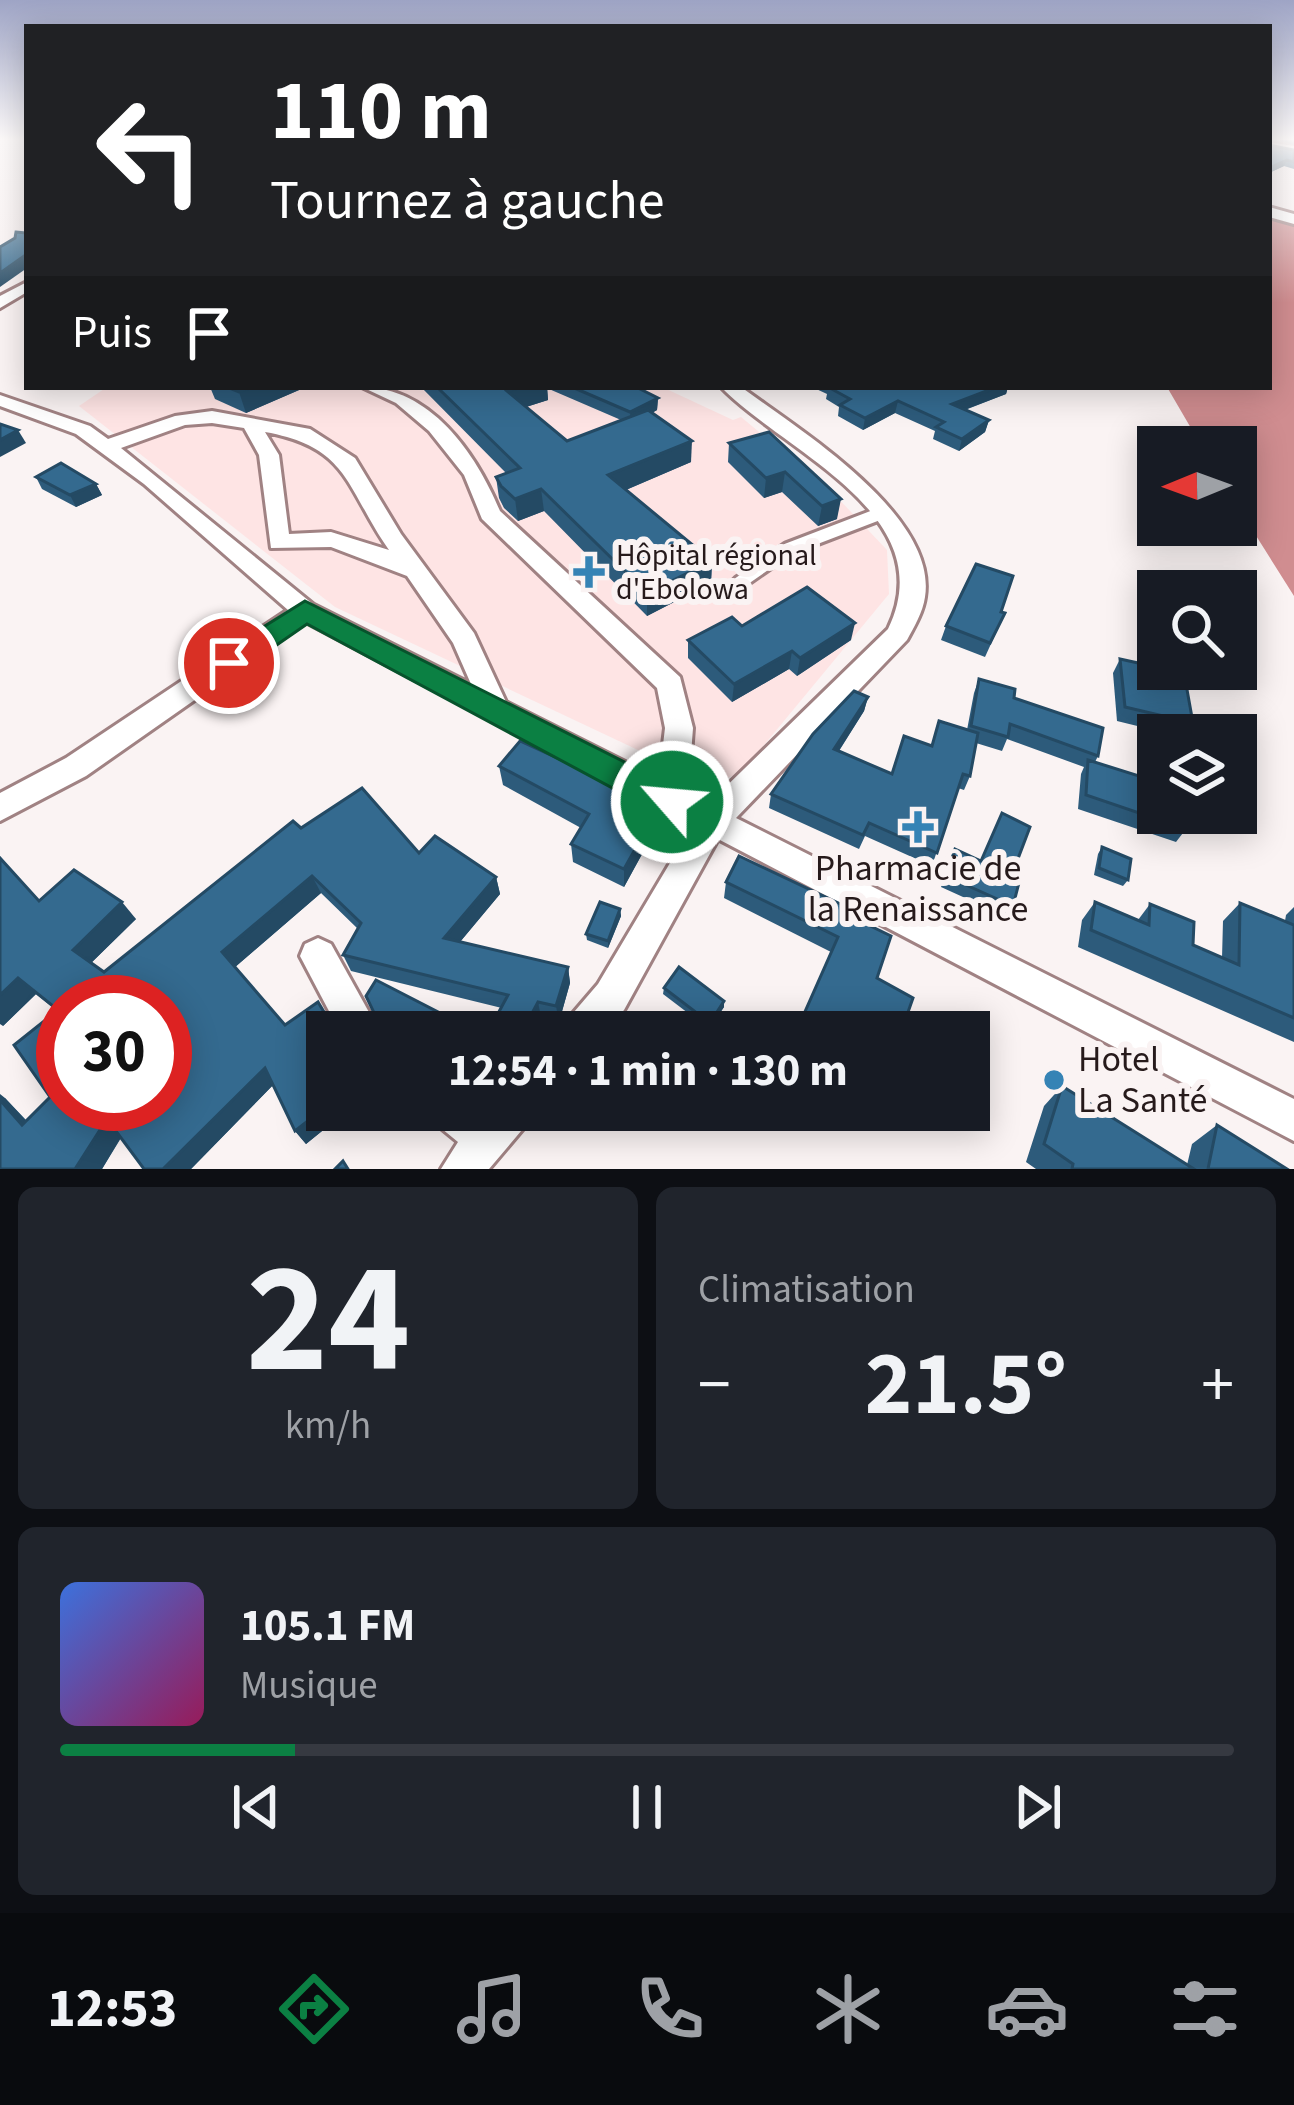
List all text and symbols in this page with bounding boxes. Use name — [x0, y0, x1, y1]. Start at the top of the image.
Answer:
text: 110 m — [270, 52, 492, 172]
icon: left — [72, 72, 228, 228]
text: Tournez à gauche — [270, 163, 665, 240]
icon: arrive — [176, 300, 242, 366]
text: Puis — [72, 301, 152, 365]
north arrow — [1137, 426, 1257, 546]
map controls — [1137, 426, 1257, 834]
place label: Hôpital régional d'Ebolowa — [616, 534, 817, 611]
marker: Hôpital régional d'Ebolowa — [573, 556, 605, 588]
button: search — [1137, 570, 1257, 690]
pin — [178, 612, 280, 714]
icon: arrive — [196, 630, 262, 696]
button: layers — [1137, 714, 1257, 834]
position arrow — [609, 739, 735, 865]
marker: Pharmacie de la Renaissance — [905, 814, 931, 840]
place label: Pharmacie de la Renaissance — [808, 843, 1028, 935]
speed limit sign: 30 — [36, 975, 192, 1131]
place label: Hotel La Santé — [1078, 1034, 1207, 1126]
text: 12:54 · 1 min · 130 m — [448, 1039, 848, 1103]
marker: Hotel La Santé — [1041, 1067, 1067, 1093]
text: 24 — [246, 1209, 410, 1431]
text: Climatisation — [698, 1262, 915, 1318]
text: 21.5° — [865, 1321, 1067, 1449]
text: − — [698, 1338, 731, 1432]
text: + — [1201, 1338, 1234, 1432]
text: km/h — [285, 1398, 371, 1454]
text: 105.1 FM — [240, 1594, 415, 1658]
text: Musique — [240, 1658, 378, 1714]
icon: previous — [223, 1774, 289, 1840]
icon: pause — [614, 1774, 680, 1840]
icon: next — [1005, 1774, 1071, 1840]
icon: directions — [272, 1967, 356, 2051]
icon: music — [450, 1967, 534, 2051]
icon: phone — [628, 1967, 712, 2051]
icon: climate — [806, 1967, 890, 2051]
icon: car — [985, 1967, 1069, 2051]
icon: filters — [1163, 1967, 1247, 2051]
text: 12:53 — [47, 1971, 177, 2048]

